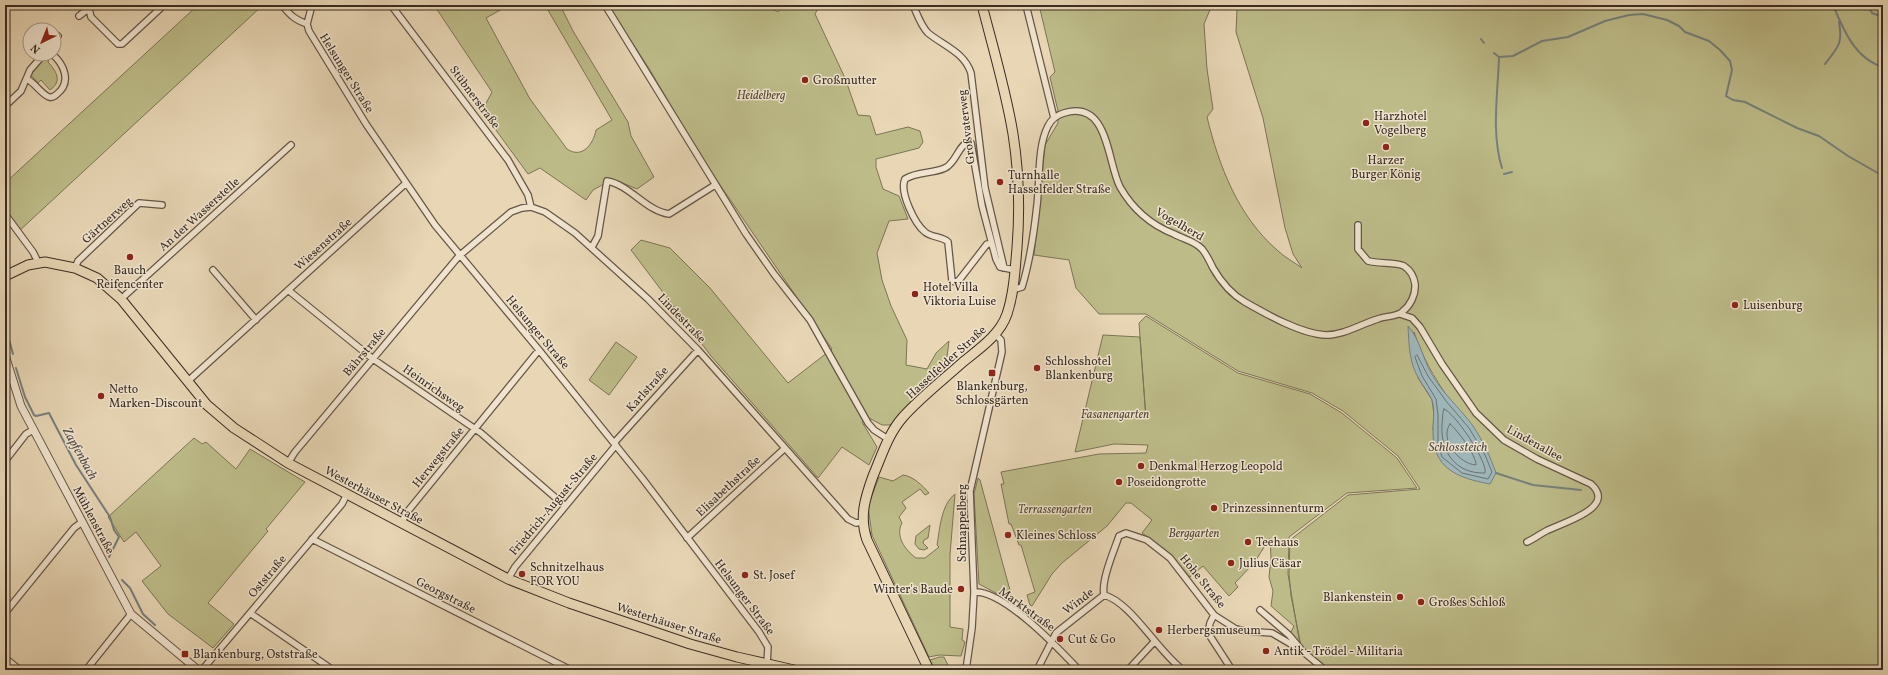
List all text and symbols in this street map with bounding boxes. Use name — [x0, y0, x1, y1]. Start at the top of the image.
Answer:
north arrow — [22, 22, 62, 62]
street label: Helsunger Straße — [315, 31, 377, 117]
text: N — [28, 40, 44, 56]
street label: Stübnerstraße — [445, 63, 503, 133]
place label: Großmutter — [813, 73, 877, 89]
marker: Großmutter — [800, 75, 810, 85]
park label: Heidelberg — [737, 88, 785, 104]
street label: Großvaterweg — [954, 89, 980, 165]
place label: Harzhotel Vogelberg — [1374, 109, 1427, 139]
marker: Harzhotel Vogelberg — [1361, 118, 1371, 128]
marker: Harzer Burger König — [1381, 142, 1391, 152]
place label: Harzer Burger König — [1351, 153, 1421, 183]
place label: Turnhalle Hasselfelder Straße — [1008, 168, 1111, 198]
street label: An der Wasserstelle — [156, 174, 244, 255]
marker: Turnhalle Hasselfelder Straße — [995, 177, 1005, 187]
street label: Gärtnerweg — [79, 194, 136, 248]
street label: Vogelherd — [1152, 205, 1207, 245]
street label: Wiesenstraße — [291, 214, 356, 275]
marker: Bauch Reifencenter — [125, 252, 135, 262]
place label: Bauch Reifencenter — [96, 263, 164, 293]
place label: Hotel Villa Viktoria Luise — [923, 280, 997, 310]
marker: Hotel Villa Viktoria Luise — [910, 289, 920, 299]
street label: Lindestraße — [654, 290, 709, 347]
street label: Helsunger Straße — [502, 293, 573, 373]
place label: Luisenburg — [1743, 298, 1803, 314]
marker: Luisenburg — [1730, 300, 1740, 310]
street label: Hasselfelder Straße — [903, 322, 990, 403]
street label: Bährstraße — [340, 325, 390, 380]
place label: Schlosshotel Blankenburg — [1045, 354, 1113, 384]
street label: Heinrichsweg — [399, 362, 468, 416]
street label: Karlstraße — [623, 363, 673, 416]
marker: Schlosshotel Blankenburg — [1032, 363, 1042, 373]
marker: Blankenburg, Schlossgärten — [987, 368, 997, 378]
place label: Blankenburg, Schlossgärten — [955, 379, 1029, 409]
place label: Netto Marken-Discount — [109, 382, 202, 412]
marker: Netto Marken-Discount — [96, 391, 106, 401]
park label: Fasanengarten — [1081, 407, 1149, 423]
street label: Lindenallee — [1504, 422, 1566, 466]
water label: Zapfenbach — [57, 424, 101, 484]
street label: Herwegstraße — [409, 424, 468, 491]
water label: Schlossteich — [1429, 439, 1488, 457]
street label: Friedrich-August-Straße — [506, 450, 602, 559]
street label: Elisabethstraße — [693, 453, 764, 521]
place label: Denkmal Herzog Leopold — [1149, 459, 1283, 475]
marker: Denkmal Herzog Leopold — [1136, 461, 1146, 471]
street label: Westerhäuser Straße — [321, 463, 426, 529]
place label: Poseidongrotte — [1127, 475, 1207, 491]
marker: Poseidongrotte — [1114, 477, 1124, 487]
street label: Mühlenstraße — [69, 484, 118, 557]
street label: Schnappelberg — [955, 484, 971, 562]
place label: Prinzessinnenturm — [1222, 501, 1325, 517]
park label: Terrassengarten — [1018, 502, 1092, 518]
marker: Prinzessinnenturm — [1209, 503, 1219, 513]
park label: Berggarten — [1168, 526, 1220, 542]
place label: Kleines Schloss — [1016, 528, 1097, 544]
marker: Kleines Schloss — [1003, 530, 1013, 540]
place label: Teehaus — [1256, 535, 1299, 551]
marker: Teehaus — [1243, 537, 1253, 547]
street label: Hohe Straße — [1175, 551, 1229, 612]
street label: Oststraße — [245, 552, 291, 601]
street label: Helsunger Straße — [710, 556, 778, 639]
place label: Julius Cäsar — [1239, 556, 1301, 572]
marker: Julius Cäsar — [1226, 558, 1236, 568]
place label: Schnitzelhaus FOR YOU — [530, 560, 604, 590]
place label: St. Josef — [753, 568, 796, 584]
marker: Schnitzelhaus FOR YOU — [517, 569, 527, 579]
marker: St. Josef — [740, 570, 750, 580]
street label: Georgstraße — [413, 574, 479, 618]
place label: Winter's Baude — [873, 582, 953, 598]
marker: Winter's Baude — [956, 584, 966, 594]
street label: Marktstraße — [995, 584, 1058, 636]
street label: Winde — [1060, 585, 1098, 619]
place label: Blankenstein — [1323, 590, 1392, 606]
marker: Blankenstein — [1395, 592, 1405, 602]
place label: Großes Schloß — [1429, 595, 1506, 611]
marker: Großes Schloß — [1416, 597, 1426, 607]
street label: Westerhäuser Straße — [614, 599, 724, 649]
place label: Herbergsmuseum — [1167, 623, 1261, 639]
marker: Herbergsmuseum — [1154, 625, 1164, 635]
place label: Cut & Go — [1068, 632, 1116, 648]
marker: Cut & Go — [1055, 634, 1065, 644]
place label: Antik - Trödel - Militaria — [1274, 644, 1403, 660]
marker: Antik - Trödel - Militaria — [1261, 646, 1271, 656]
place label: Blankenburg, Oststraße — [193, 647, 318, 663]
marker: Blankenburg, Oststraße — [180, 649, 190, 659]

